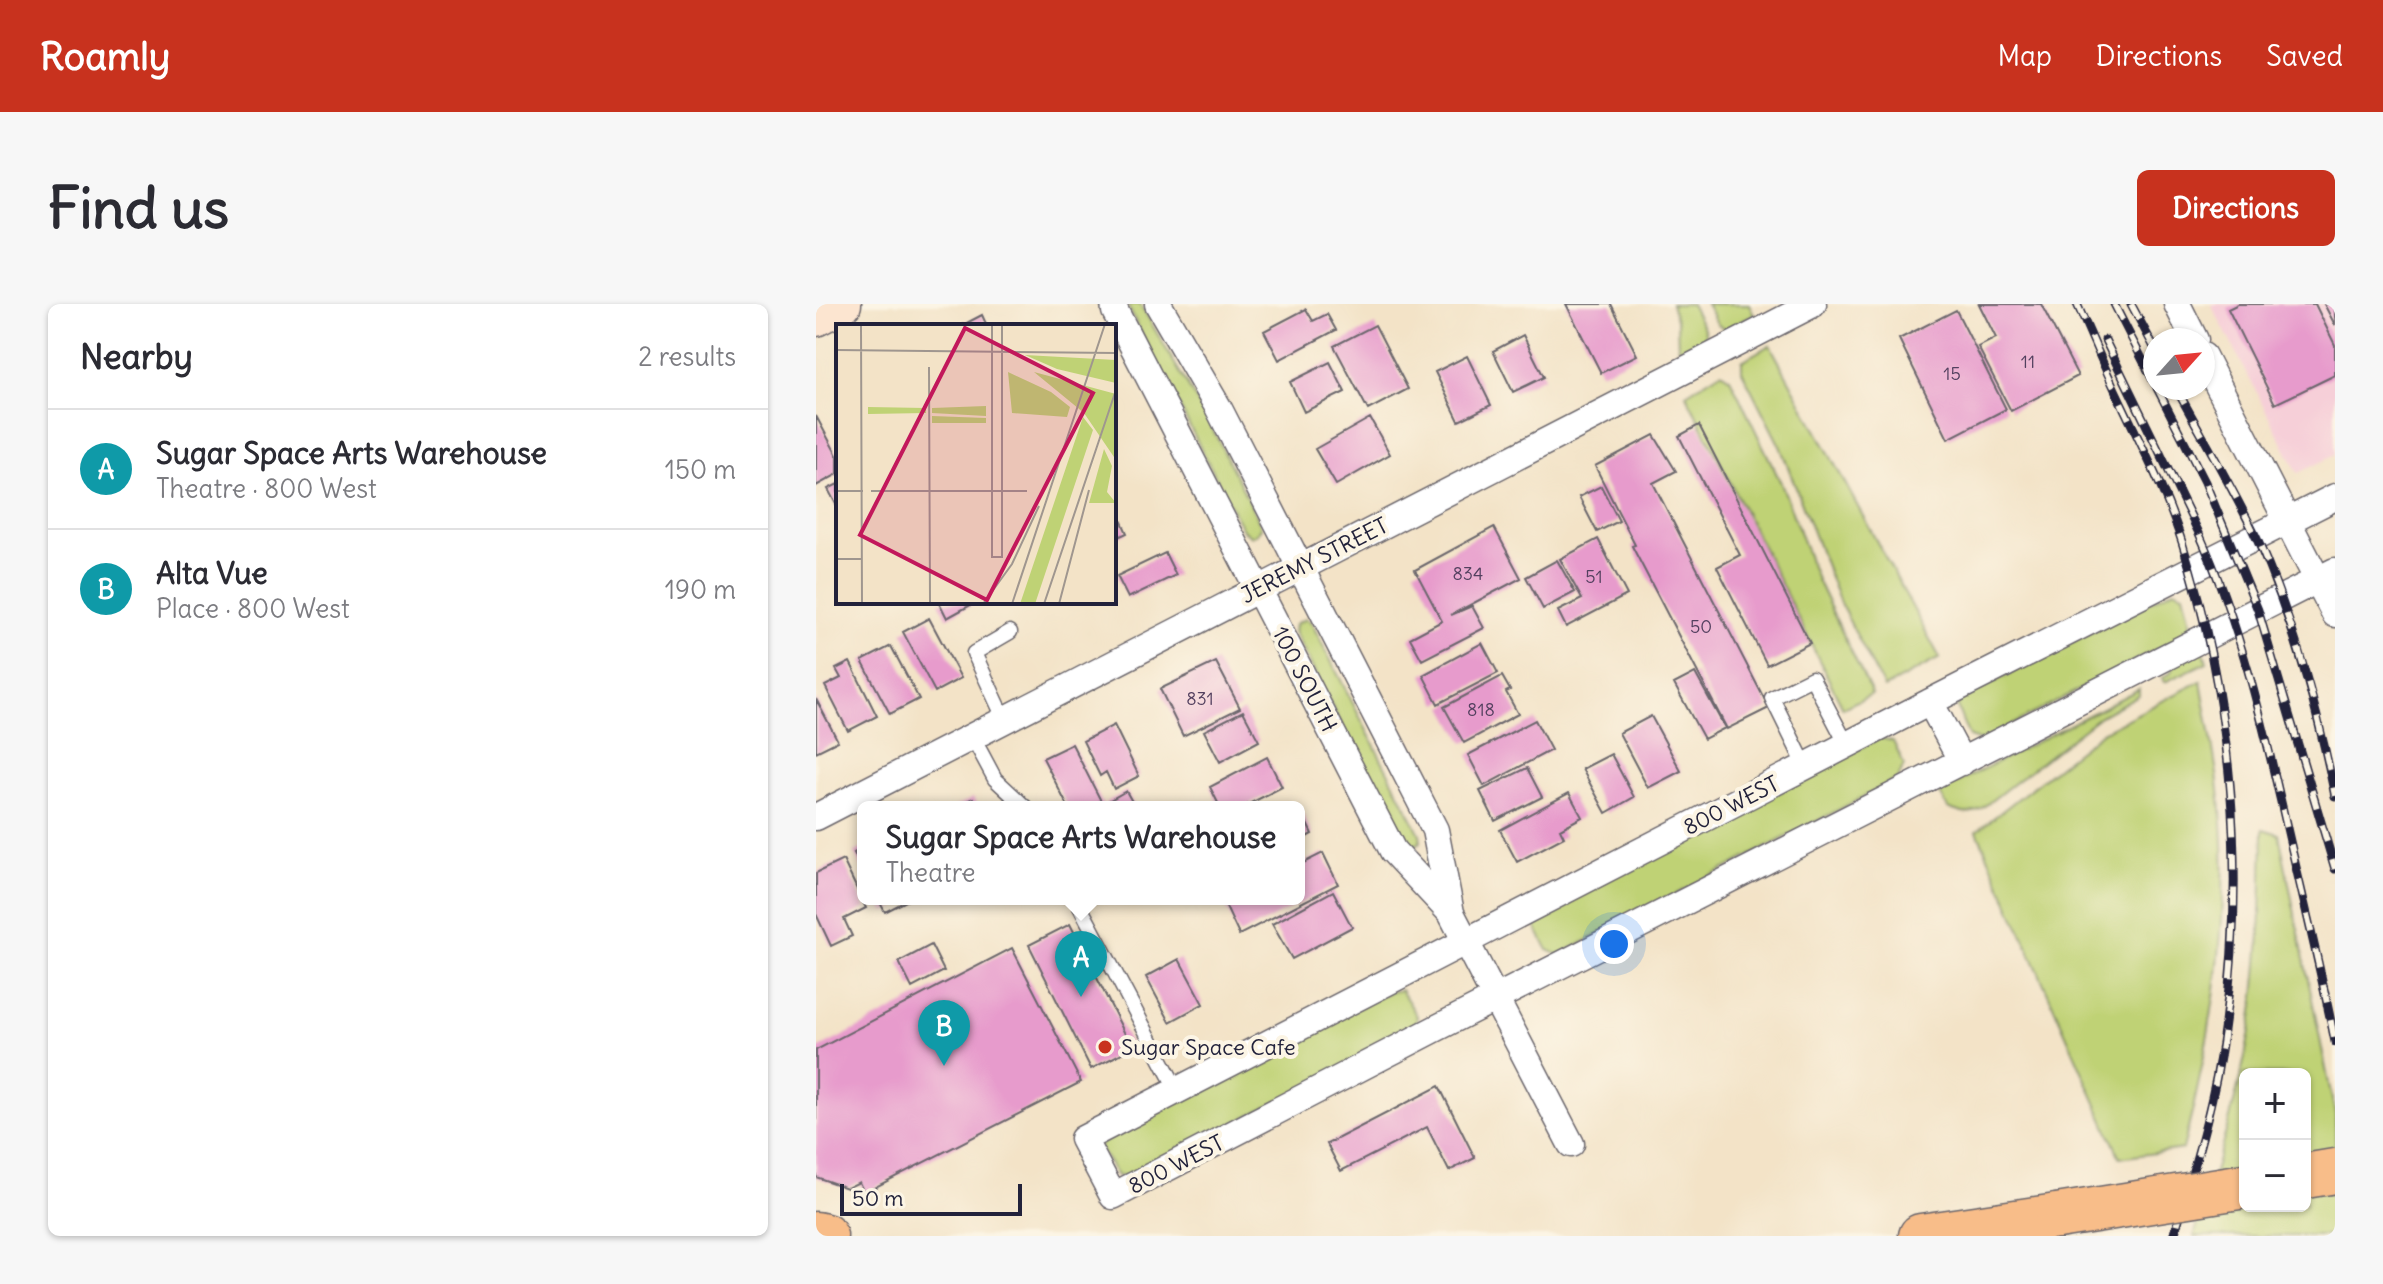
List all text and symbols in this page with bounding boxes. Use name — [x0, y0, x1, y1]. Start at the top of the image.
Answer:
text: Roamly — [40, 33, 170, 80]
text: Map — [1997, 38, 2052, 74]
text: Directions — [2096, 38, 2222, 74]
text: Saved — [2266, 38, 2343, 74]
button: Directions — [2137, 170, 2335, 246]
text: Find us — [48, 173, 229, 243]
inset map — [836, 324, 1116, 604]
north arrow — [2143, 328, 2215, 400]
text: Nearby — [80, 335, 193, 378]
text: 2 results — [638, 340, 736, 373]
house number: 11 — [2021, 350, 2035, 373]
house number: 15 — [1943, 362, 1961, 385]
text: Sugar Space Arts Warehouse — [156, 434, 547, 472]
text: A — [98, 453, 114, 486]
text: 150 m — [665, 453, 736, 486]
text: Theatre · 800 West — [156, 472, 377, 505]
street label: JEREMY STREET — [1236, 511, 1392, 609]
text: Alta Vue — [156, 554, 268, 592]
house number: 834 — [1453, 562, 1484, 585]
house number: 51 — [1585, 565, 1603, 588]
text: B — [97, 573, 115, 606]
text: 190 m — [665, 573, 736, 606]
text: Place · 800 West — [156, 592, 350, 625]
house number: 50 — [1690, 615, 1712, 638]
street label: 100 SOUTH — [1267, 622, 1343, 736]
house number: 831 — [1186, 687, 1214, 710]
house number: 818 — [1467, 698, 1495, 721]
street label: 800 WEST — [1679, 769, 1783, 841]
popup — [857, 801, 1305, 905]
text: Sugar Space Arts Warehouse — [886, 818, 1276, 856]
text: Theatre — [886, 856, 976, 889]
your location — [1594, 924, 1634, 964]
pin: A — [1055, 931, 1107, 997]
pin: B — [918, 1000, 970, 1066]
place label: Sugar Space Cafe — [1121, 1033, 1296, 1061]
marker: Sugar Space Cafe — [1096, 1038, 1114, 1056]
map controls — [2239, 1068, 2311, 1212]
button: + — [2239, 1068, 2311, 1140]
street label: 800 WEST — [1124, 1128, 1228, 1200]
button: − — [2239, 1140, 2311, 1212]
scale bar — [840, 1180, 1022, 1216]
text: 50 m — [852, 1184, 904, 1212]

